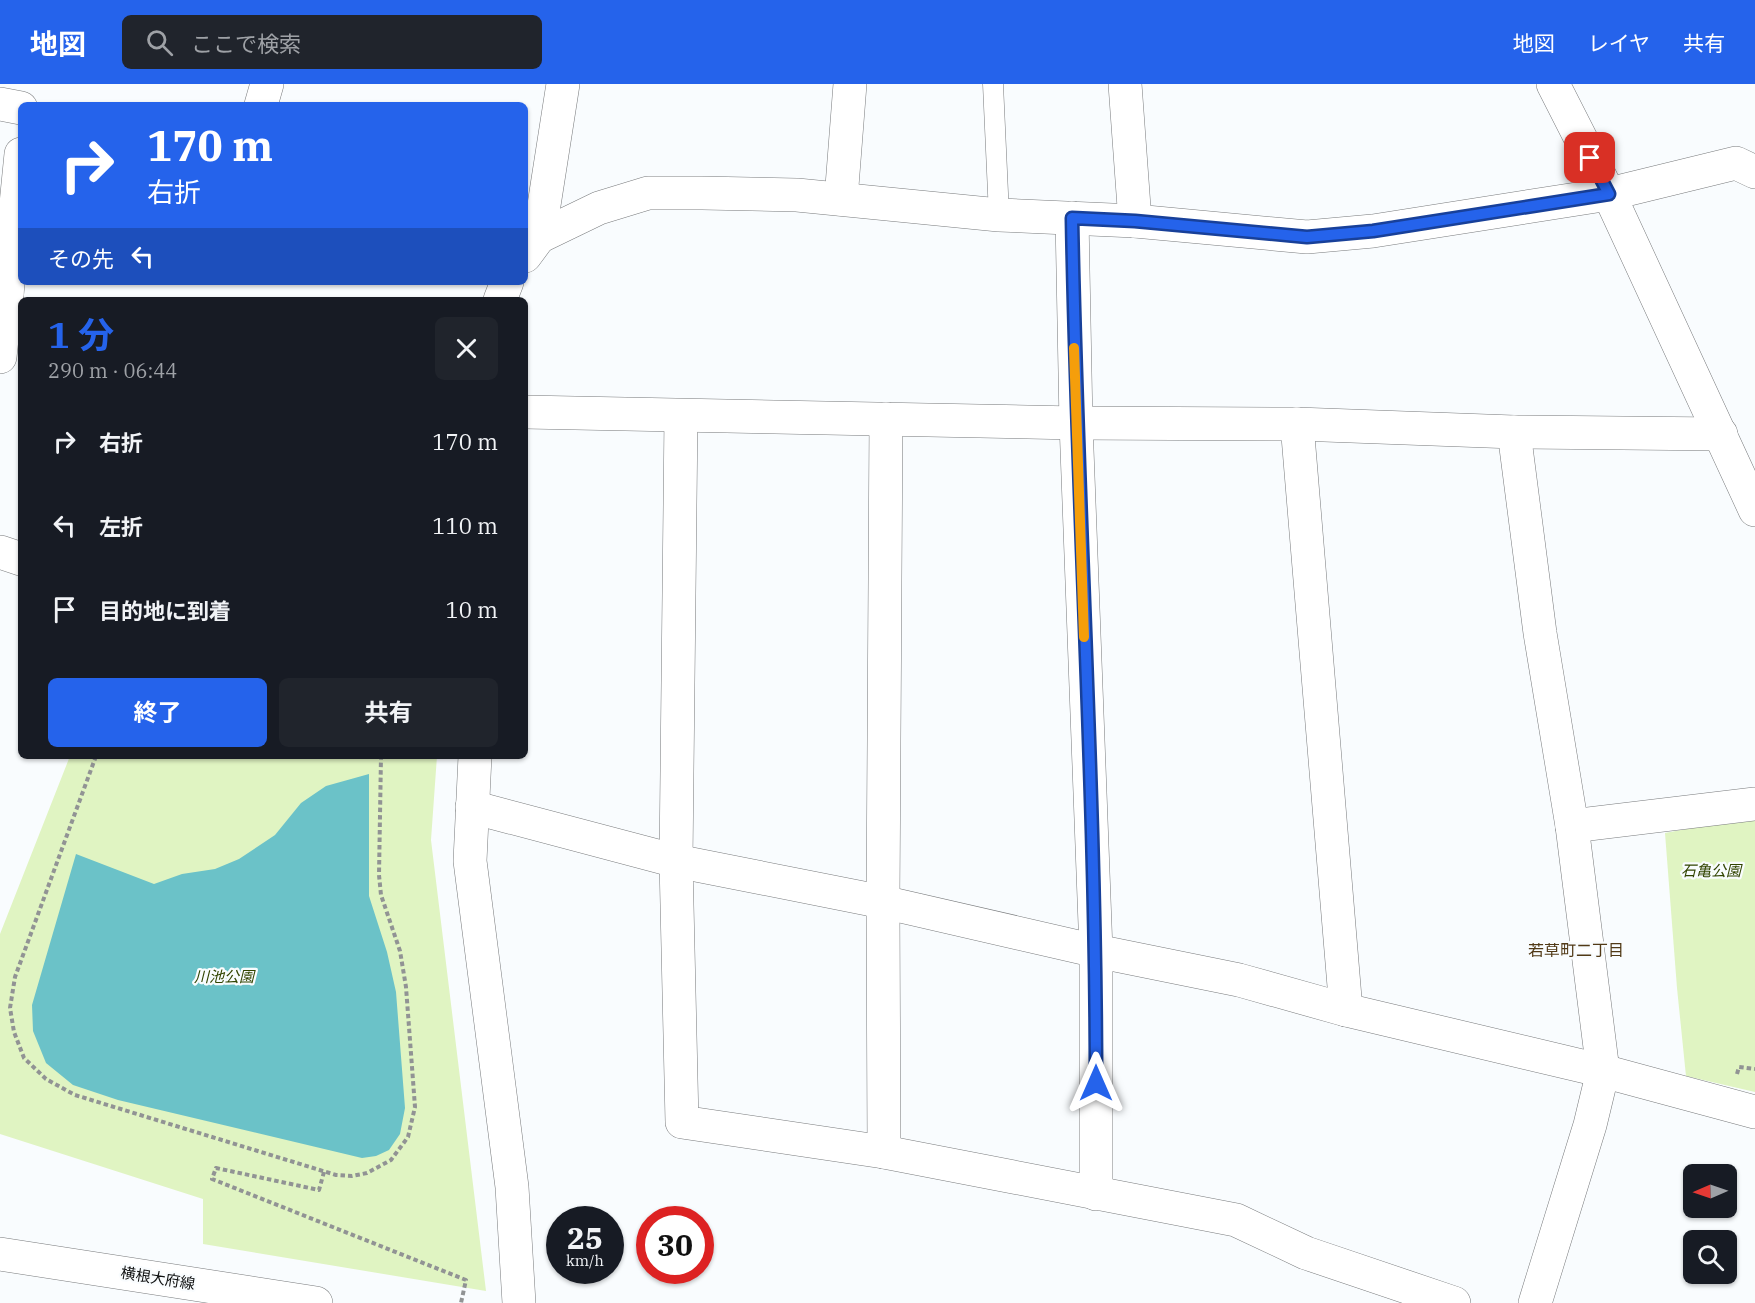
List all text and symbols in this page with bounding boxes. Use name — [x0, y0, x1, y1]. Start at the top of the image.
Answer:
search box — [122, 15, 542, 69]
text: 地図 — [30, 25, 86, 62]
icon: search — [143, 26, 176, 59]
text: ここで検索 — [191, 29, 301, 58]
text: 地図 — [1513, 29, 1555, 57]
text: レイヤ — [1588, 29, 1650, 57]
text: 共有 — [1683, 29, 1725, 57]
text: 170 m — [147, 118, 273, 173]
icon: right — [48, 126, 126, 204]
pin — [1564, 132, 1615, 183]
icon: arrive — [1573, 141, 1606, 174]
text: 右折 — [147, 174, 201, 209]
icon: left — [126, 240, 159, 273]
text: その先 — [48, 244, 114, 273]
text: 1 分 — [48, 311, 114, 358]
button: close — [435, 317, 498, 380]
text: 290 m · 06:44 — [48, 357, 177, 384]
icon: right — [48, 425, 81, 458]
text: 170 m — [432, 427, 498, 456]
text: 右折 — [99, 428, 143, 457]
icon: left — [48, 509, 81, 542]
text: 110 m — [432, 511, 498, 540]
text: 左折 — [99, 512, 143, 541]
icon: arrive — [48, 593, 81, 626]
text: 10 m — [446, 595, 498, 624]
text: 目的地に到着 — [99, 596, 231, 625]
button: 終了 — [48, 678, 267, 747]
button: 共有 — [279, 678, 498, 747]
park label: 石亀公園 — [1681, 861, 1743, 880]
district label: 若草町二丁目 — [1528, 940, 1624, 960]
park label: 川池公園 — [194, 967, 256, 986]
position arrow — [1064, 1051, 1128, 1115]
north arrow — [1683, 1164, 1737, 1218]
map controls — [1683, 1164, 1737, 1284]
speed limit sign: 30 — [636, 1206, 714, 1284]
text: 25 — [567, 1218, 603, 1257]
button: search — [1683, 1230, 1737, 1284]
text: km/h — [566, 1251, 604, 1270]
street label: 横根大府線 — [119, 1263, 197, 1293]

